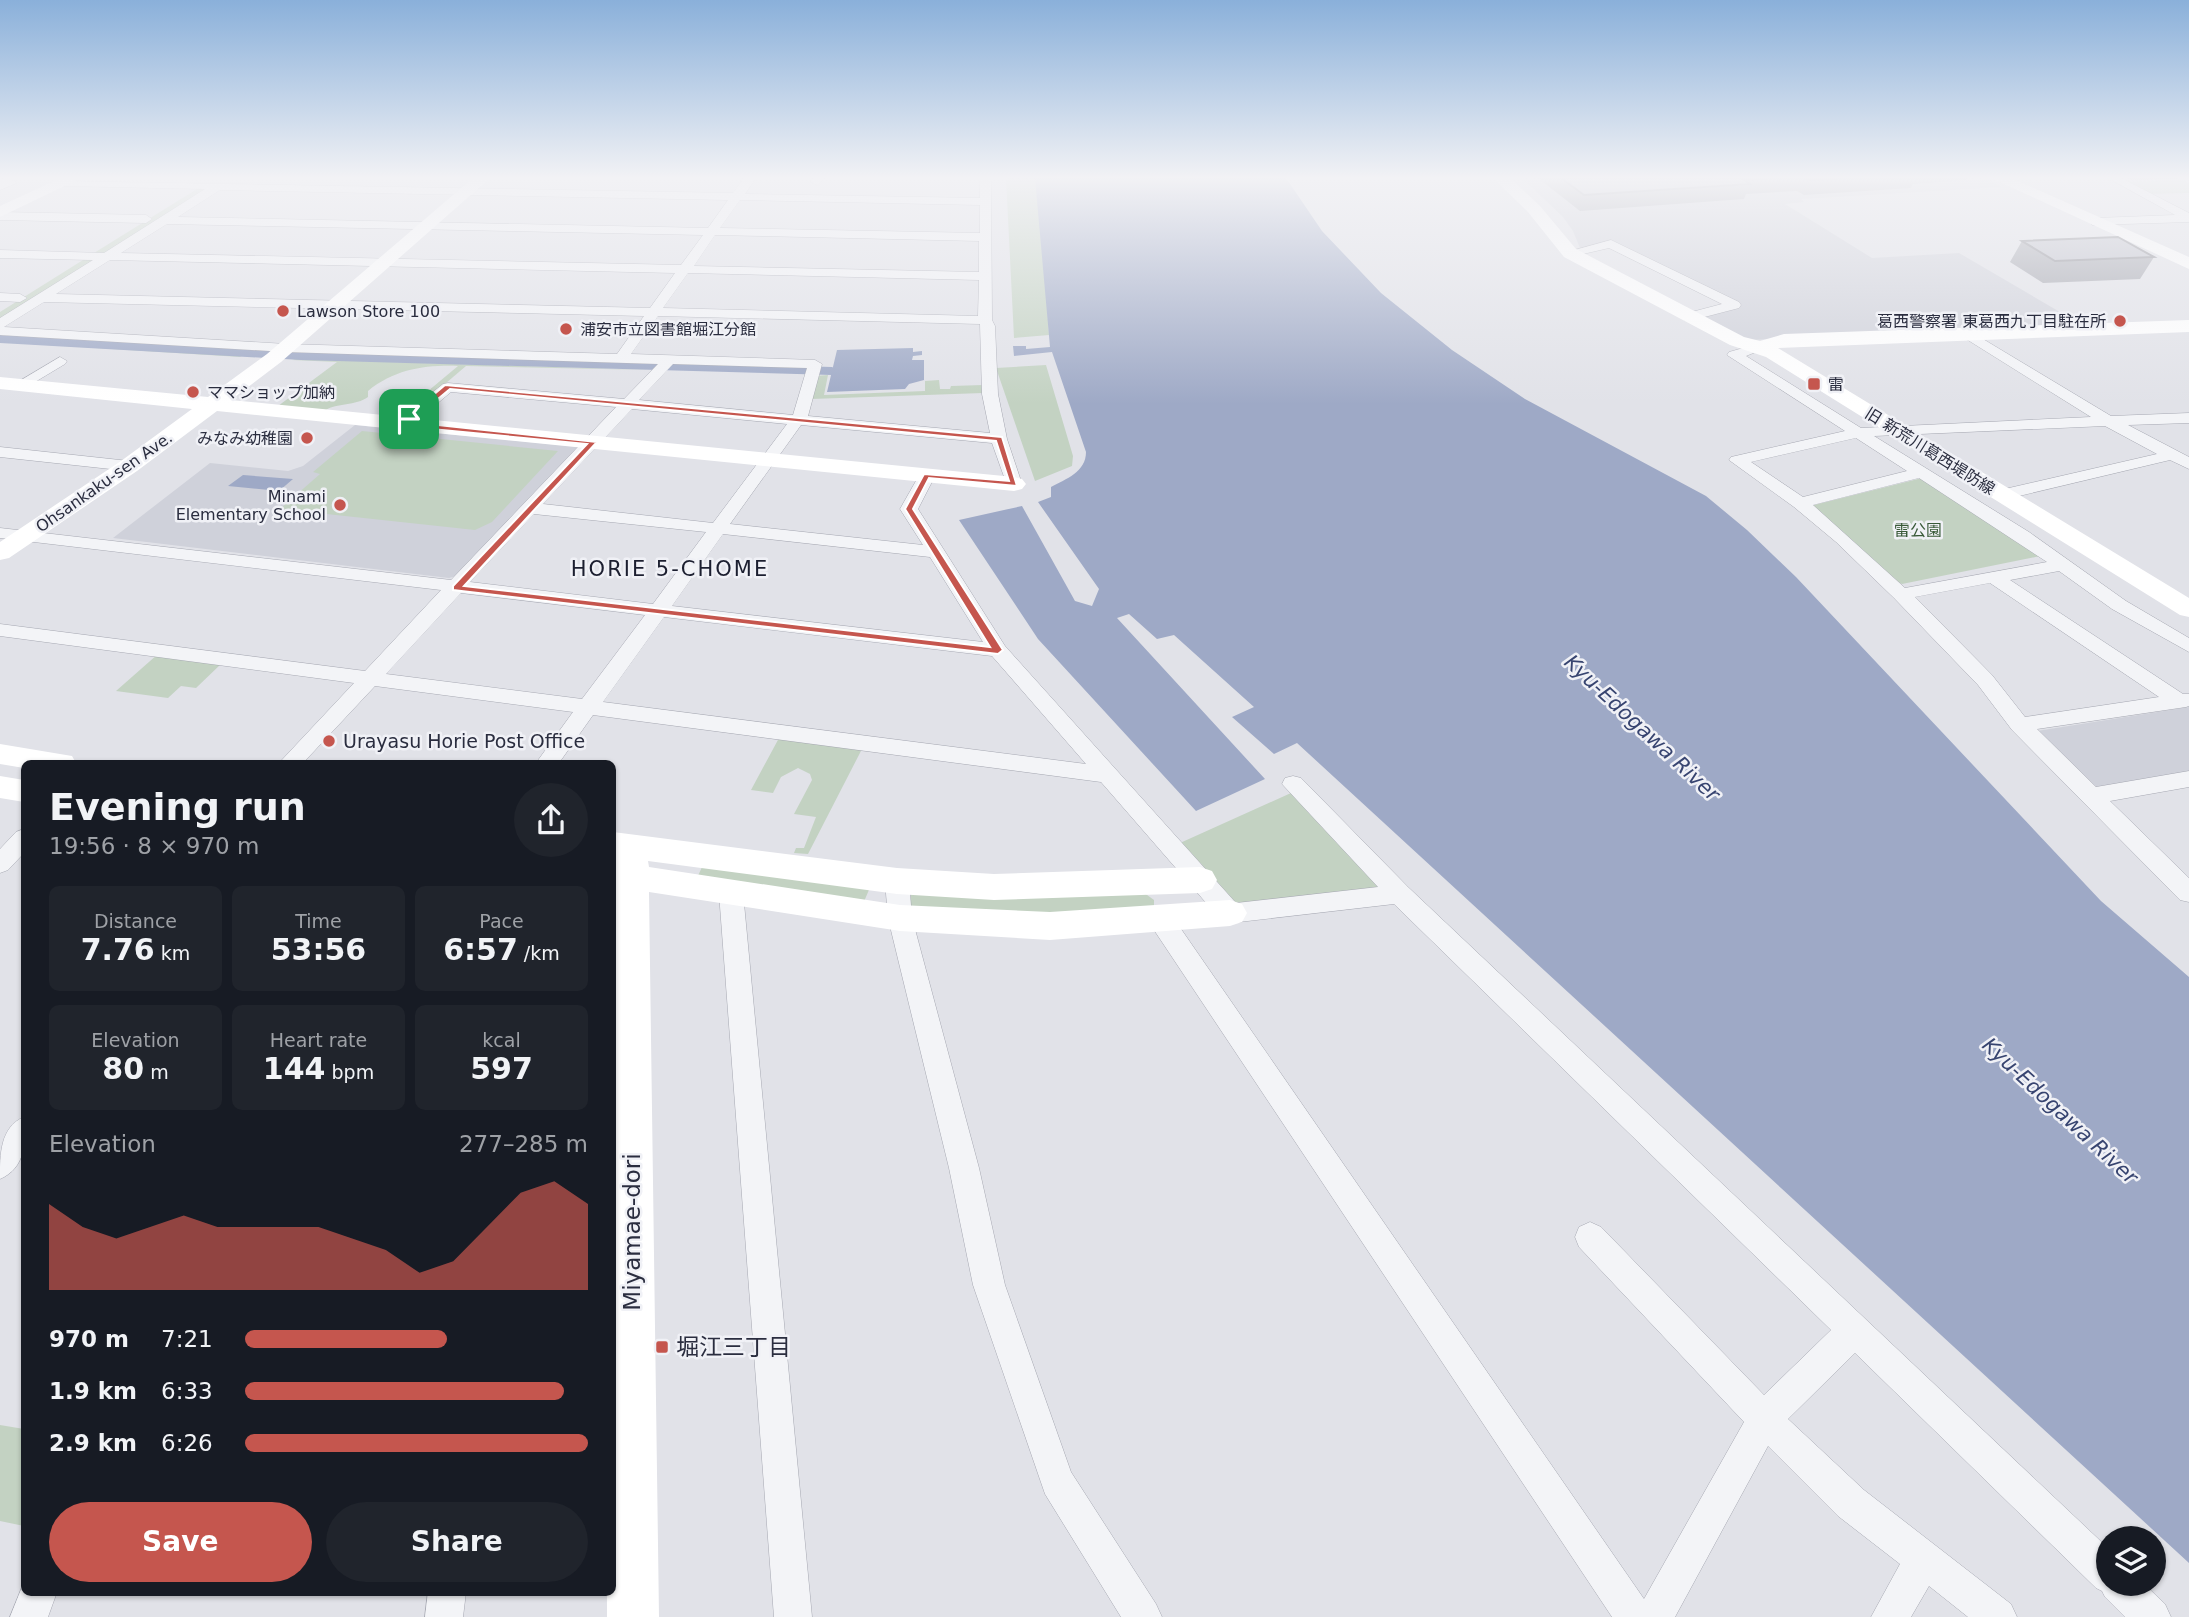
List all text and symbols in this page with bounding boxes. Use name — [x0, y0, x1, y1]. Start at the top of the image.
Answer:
place label: Lawson Store 100 — [297, 302, 440, 321]
marker: Lawson Store 100 — [275, 303, 291, 319]
place label: 葛西警察署 東葛西九丁目駐在所 — [1877, 312, 2106, 331]
marker: 葛西警察署 東葛西九丁目駐在所 — [2112, 313, 2128, 329]
place label: 浦安市立図書館堀江分館 — [580, 320, 756, 339]
marker: 浦安市立図書館堀江分館 — [558, 321, 574, 337]
place label: 雷 — [1828, 375, 1844, 394]
marker: 雷 — [1806, 376, 1822, 392]
place label: ママショップ加納 — [207, 383, 335, 402]
marker: ママショップ加納 — [185, 384, 201, 400]
pin — [379, 389, 439, 449]
icon: arrive — [390, 400, 428, 438]
street label: 旧 新荒川葛西堤防線 — [1862, 403, 1998, 499]
street label: Ohsankaku-sen Ave. — [32, 428, 176, 536]
place label: みなみ幼稚園 — [197, 429, 293, 448]
marker: みなみ幼稚園 — [299, 430, 315, 446]
place label: Minami Elementary School — [176, 487, 326, 524]
marker: Minami Elementary School — [332, 497, 348, 513]
park label: 雷公園 — [1894, 521, 1942, 540]
district label: HORIE 5-CHOME — [571, 557, 769, 581]
water label: Kyu-Edogawa River — [1559, 650, 1726, 807]
place label: Urayasu Horie Post Office — [343, 730, 585, 752]
marker: Urayasu Horie Post Office — [321, 733, 337, 749]
button: share — [514, 783, 588, 857]
text: Evening run — [49, 785, 306, 829]
text: 19:56 · 8 × 970 m — [49, 833, 259, 859]
text: Distance — [94, 910, 177, 932]
text: Time — [295, 910, 342, 932]
text: Pace — [479, 910, 524, 932]
text: 7.76 — [81, 932, 155, 967]
text: 53:56 — [271, 932, 366, 967]
text: 6:57 — [443, 932, 518, 967]
text: km — [155, 942, 190, 964]
text: /km — [518, 942, 560, 964]
text: Elevation — [91, 1029, 180, 1051]
text: Heart rate — [270, 1029, 367, 1051]
text: kcal — [482, 1029, 521, 1051]
water label: Kyu-Edogawa River — [1977, 1033, 2144, 1190]
text: 80 — [102, 1051, 144, 1086]
text: 144 — [263, 1051, 325, 1086]
text: 597 — [470, 1051, 533, 1086]
text: m — [144, 1061, 169, 1083]
text: bpm — [325, 1061, 374, 1083]
text: Elevation — [49, 1131, 156, 1157]
text: 277–285 m — [459, 1131, 588, 1157]
street label: Miyamae-dori — [619, 1153, 645, 1311]
text: 970 m — [49, 1326, 129, 1352]
text: 7:21 — [161, 1326, 213, 1352]
place label: 堀江三丁目 — [676, 1334, 791, 1360]
marker: 堀江三丁目 — [654, 1339, 670, 1355]
text: 1.9 km — [49, 1378, 137, 1404]
text: 6:33 — [161, 1378, 213, 1404]
text: 2.9 km — [49, 1430, 137, 1456]
text: 6:26 — [161, 1430, 213, 1456]
button: Save — [49, 1502, 312, 1582]
button: Share — [326, 1502, 588, 1582]
map controls — [2096, 1526, 2166, 1596]
button: layers — [2096, 1526, 2166, 1596]

